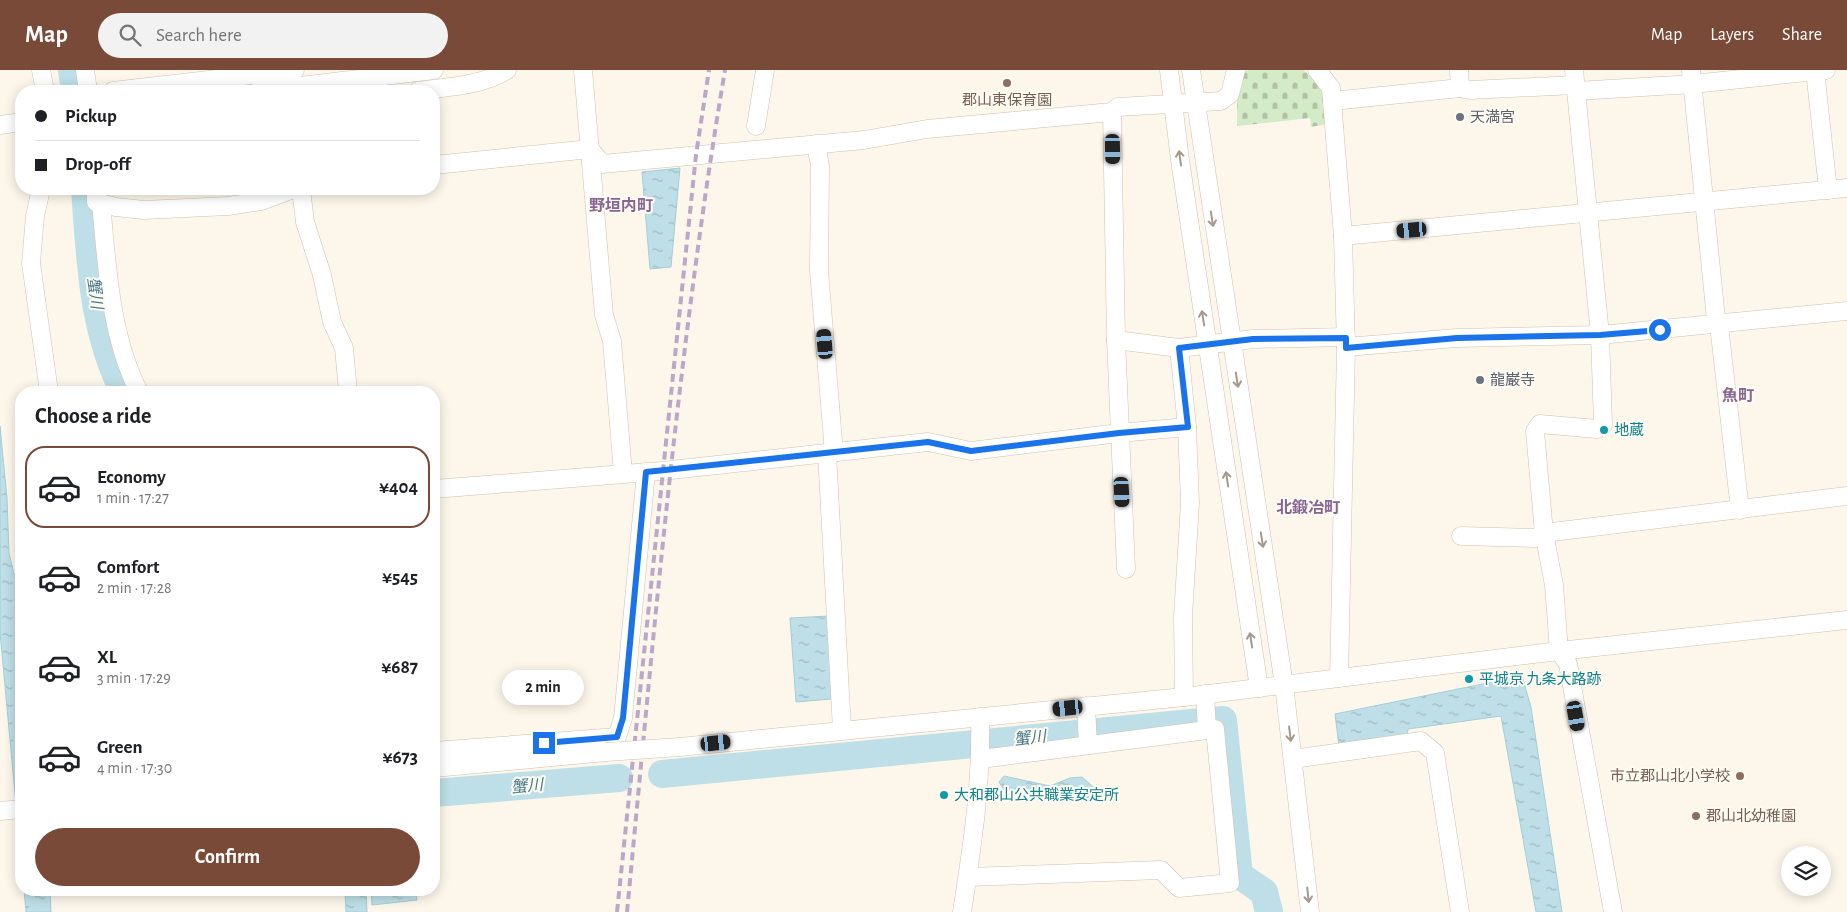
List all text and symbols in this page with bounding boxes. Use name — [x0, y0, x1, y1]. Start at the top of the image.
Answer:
search box — [98, 13, 448, 58]
icon: search — [116, 21, 144, 49]
text: Map — [25, 23, 68, 47]
text: Search here — [156, 26, 242, 45]
text: Map — [1651, 26, 1682, 44]
text: Layers — [1710, 26, 1754, 44]
text: Share — [1782, 26, 1822, 44]
marker: 郡山東保育園 — [1001, 77, 1013, 89]
place label: 郡山東保育園 — [962, 92, 1052, 108]
text: Pickup — [65, 107, 117, 126]
place label: 天満宮 — [1470, 109, 1515, 125]
marker: 天満宮 — [1454, 111, 1466, 123]
car — [1105, 134, 1120, 164]
one-way arrow — [1174, 150, 1184, 166]
text: Drop-off — [65, 155, 130, 174]
district label: 野垣内町 — [589, 197, 653, 214]
one-way arrow — [1208, 211, 1218, 227]
car — [1396, 221, 1427, 239]
water label: 蟹川 — [85, 276, 106, 312]
one-way arrow — [1198, 311, 1208, 327]
route start — [1649, 319, 1671, 341]
car — [816, 328, 833, 360]
one-way arrow — [1233, 371, 1243, 387]
place label: 龍巌寺 — [1490, 372, 1535, 388]
marker: 龍巌寺 — [1474, 374, 1486, 386]
district label: 魚町 — [1722, 386, 1754, 404]
text: Choose a ride — [35, 405, 151, 427]
place label: 地蔵 — [1614, 422, 1644, 438]
marker: 地蔵 — [1598, 424, 1610, 436]
icon: car — [37, 465, 82, 510]
text: Economy — [97, 468, 166, 487]
one-way arrow — [1222, 471, 1232, 487]
car — [1113, 477, 1130, 507]
text: ¥404 — [379, 478, 418, 497]
text: 1 min · 17:27 — [97, 490, 169, 506]
district label: 北鍛冶町 — [1276, 498, 1340, 516]
one-way arrow — [1257, 532, 1267, 548]
icon: car — [37, 555, 82, 600]
text: Comfort — [97, 558, 159, 577]
text: ¥545 — [382, 568, 418, 587]
text: 2 min · 17:28 — [97, 580, 172, 596]
one-way arrow — [1246, 632, 1256, 648]
icon: car — [37, 645, 82, 690]
text: XL — [97, 648, 117, 667]
text: ¥687 — [381, 658, 418, 677]
text: 3 min · 17:29 — [97, 670, 171, 686]
callout: 2 min — [503, 670, 585, 706]
place label: 平城京 九条大路跡 — [1479, 671, 1601, 687]
marker: 平城京 九条大路跡 — [1463, 673, 1475, 685]
text: 2 min — [525, 679, 561, 695]
car — [1052, 699, 1083, 717]
car — [1566, 700, 1585, 732]
one-way arrow — [1285, 725, 1295, 741]
water label: 蟹川 — [1013, 727, 1049, 748]
route end — [533, 732, 555, 754]
car — [700, 734, 731, 752]
icon: car — [37, 735, 82, 780]
text: Green — [97, 738, 143, 757]
text: ¥673 — [382, 748, 418, 767]
text: 4 min · 17:30 — [97, 760, 172, 776]
place label: 市立郡山北小学校 — [1610, 767, 1730, 784]
marker: 市立郡山北小学校 — [1734, 770, 1746, 782]
water label: 蟹川 — [510, 775, 546, 795]
place label: 大和郡山公共職業安定所 — [954, 787, 1119, 803]
marker: 大和郡山公共職業安定所 — [938, 789, 950, 801]
place label: 郡山北幼稚園 — [1706, 807, 1796, 824]
marker: 郡山北幼稚園 — [1690, 810, 1702, 822]
button: Confirm — [35, 828, 420, 886]
map controls — [1781, 846, 1831, 896]
button: layers — [1781, 846, 1831, 896]
one-way arrow — [1303, 887, 1313, 903]

